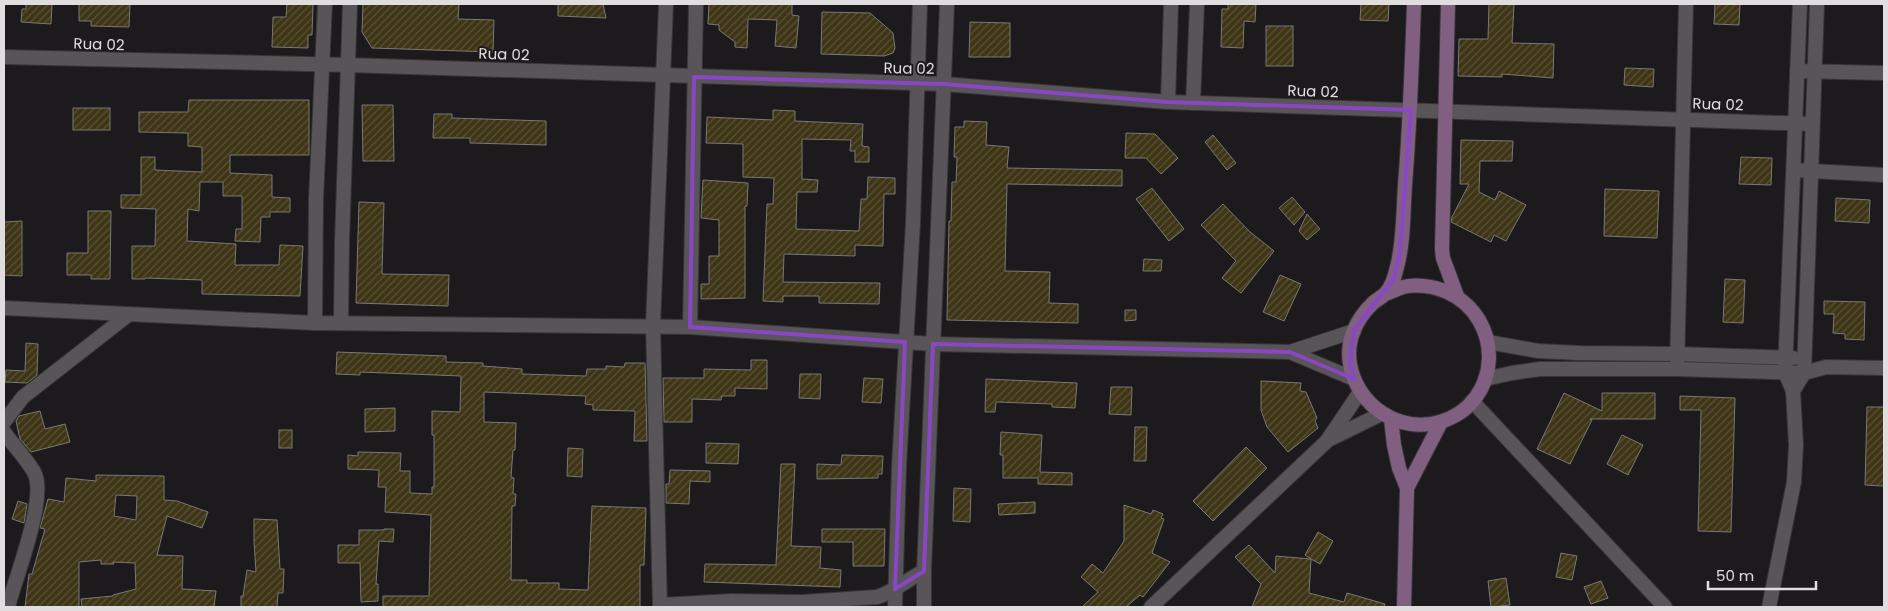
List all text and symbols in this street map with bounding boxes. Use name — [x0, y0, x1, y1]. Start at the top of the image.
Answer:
street label: Rua 02 — [73, 33, 125, 55]
street label: Rua 02 — [478, 43, 530, 65]
street label: Rua 02 — [883, 57, 935, 79]
street label: Rua 02 — [1287, 80, 1339, 102]
street label: Rua 02 — [1692, 93, 1744, 115]
scale bar — [1708, 558, 1816, 590]
text: 50 m — [1716, 565, 1754, 586]

